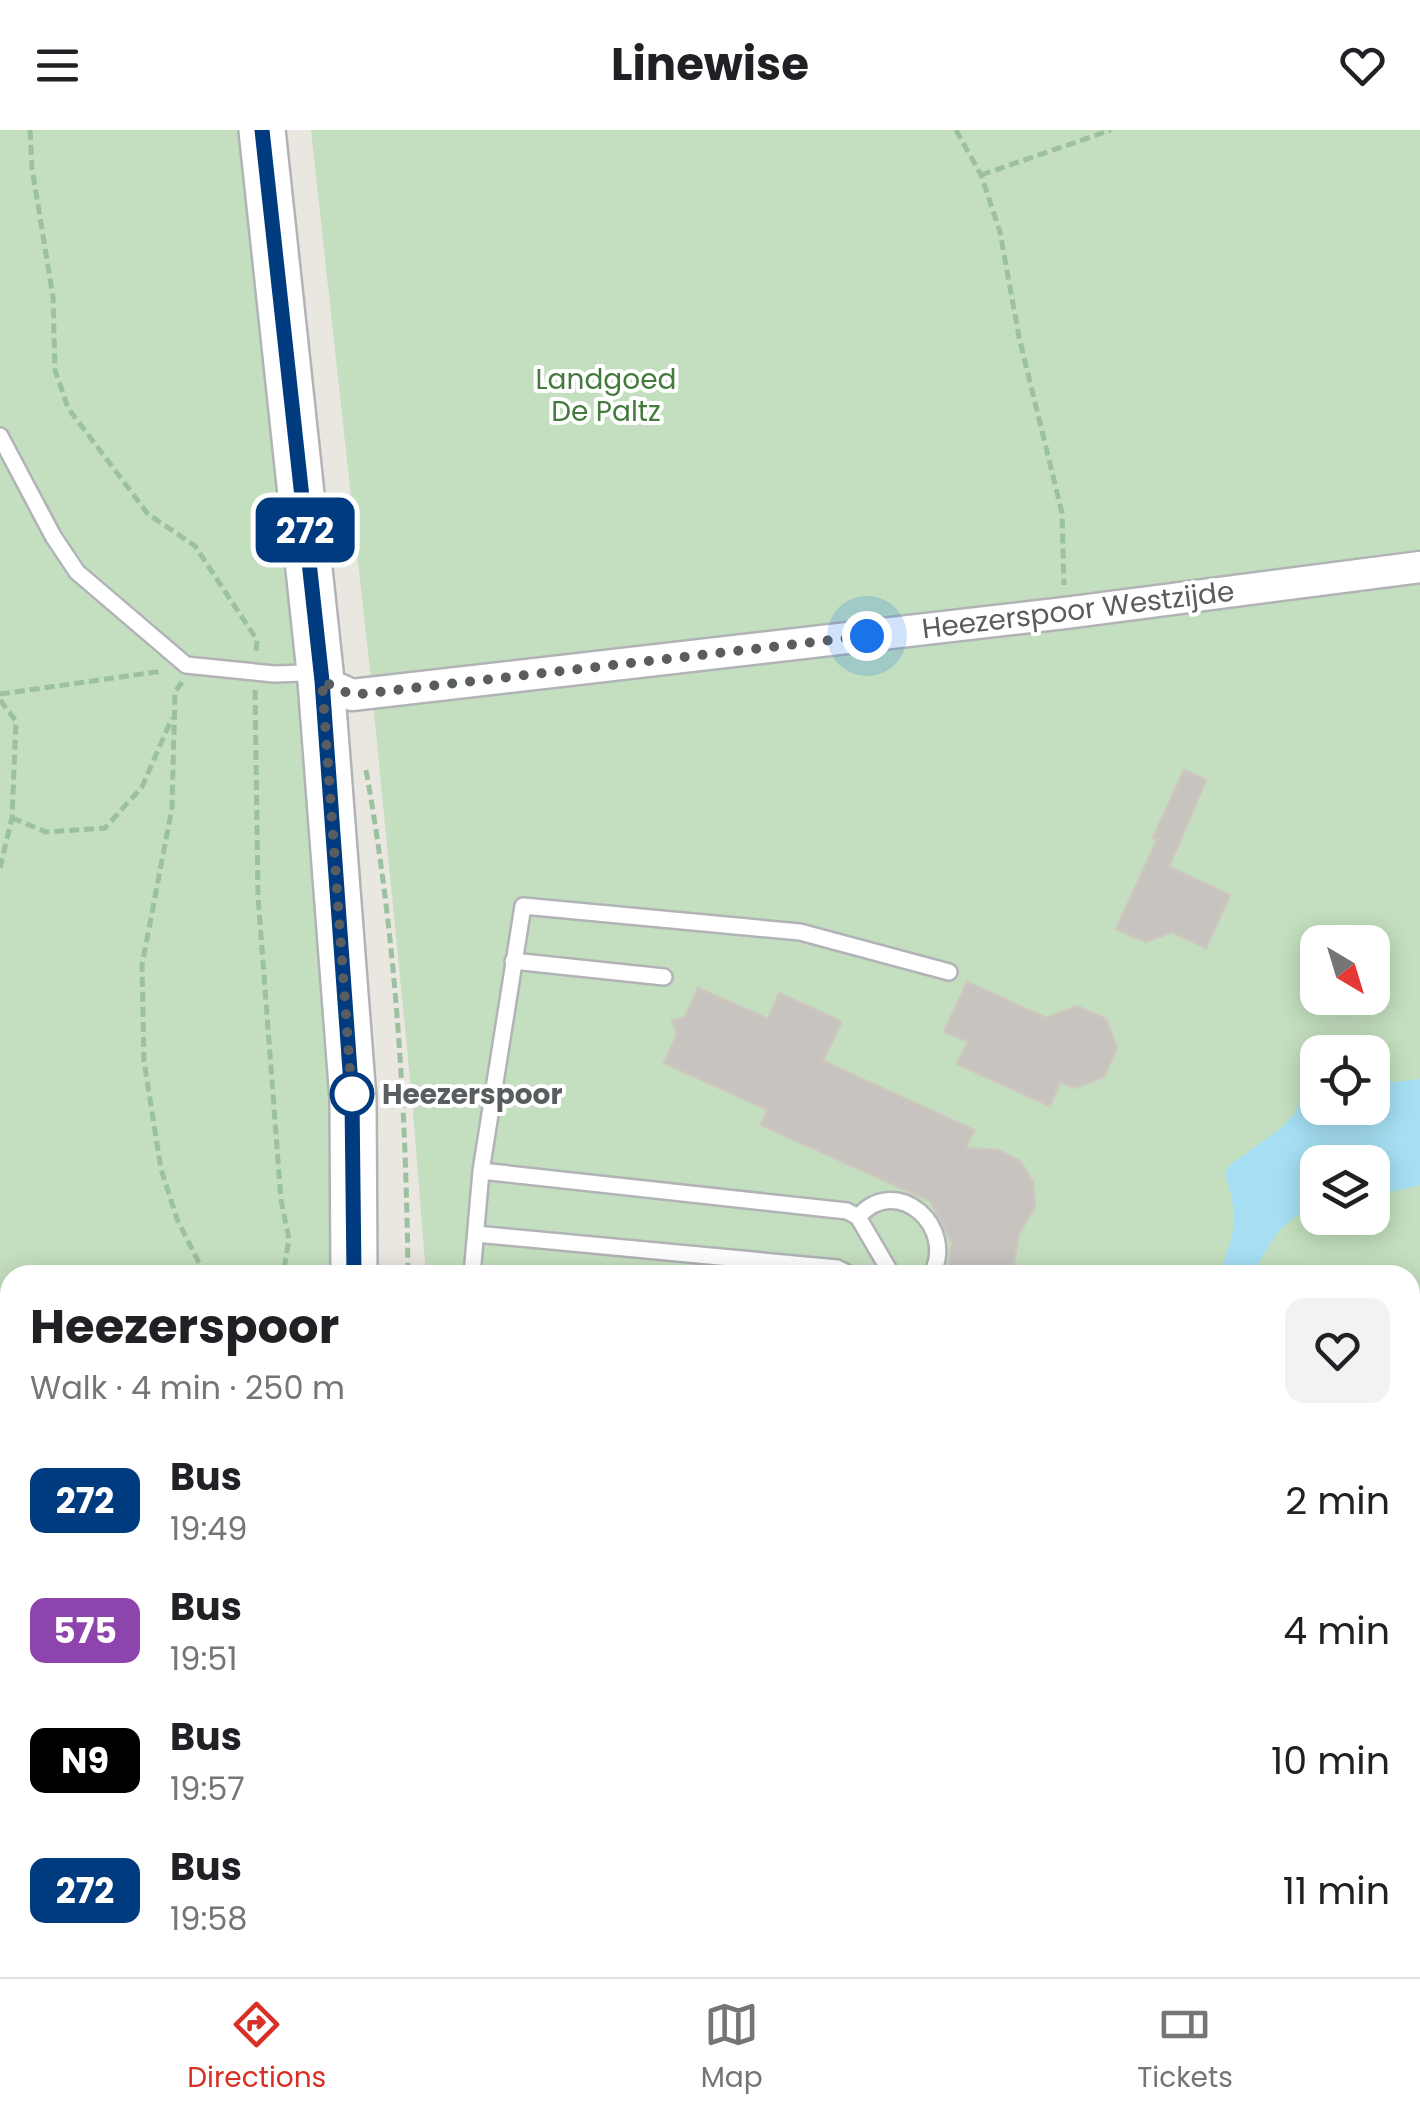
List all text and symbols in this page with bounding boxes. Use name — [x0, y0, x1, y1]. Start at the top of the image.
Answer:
text: Linewise — [611, 33, 809, 96]
icon: menu — [30, 38, 85, 93]
icon: heart — [1335, 38, 1390, 93]
park label: Landgoed De Paltz — [535, 360, 677, 431]
line badge: 272 — [248, 498, 362, 562]
text: 272 — [276, 506, 334, 555]
street label: Heezerspoor Westzijde — [920, 571, 1236, 649]
your location — [842, 611, 892, 661]
north arrow — [1300, 925, 1390, 1015]
map controls — [1300, 925, 1390, 1235]
button: locate — [1300, 1035, 1390, 1125]
marker: Heezerspoor — [331, 1073, 373, 1115]
place label: Heezerspoor — [382, 1075, 562, 1114]
button: layers — [1300, 1145, 1390, 1235]
text: Heezerspoor — [30, 1293, 339, 1360]
button: heart — [1285, 1298, 1390, 1403]
text: Walk · 4 min · 250 m — [30, 1365, 345, 1410]
text: Bus — [170, 1450, 242, 1503]
text: 2 min — [1285, 1474, 1390, 1527]
text: 272 — [56, 1476, 114, 1525]
text: 19:49 — [170, 1506, 248, 1551]
text: Bus — [170, 1580, 242, 1633]
text: 4 min — [1283, 1604, 1390, 1657]
text: 575 — [53, 1606, 117, 1655]
text: 19:51 — [170, 1636, 238, 1681]
text: Bus — [170, 1710, 242, 1763]
text: 10 min — [1271, 1734, 1390, 1787]
text: N9 — [61, 1736, 109, 1785]
text: 19:57 — [170, 1766, 245, 1811]
text: Bus — [170, 1840, 242, 1893]
text: 11 min — [1283, 1864, 1390, 1917]
text: 272 — [56, 1866, 114, 1915]
text: 19:58 — [170, 1896, 248, 1941]
tab: Directions — [187, 1997, 326, 2099]
tab: Map — [701, 1997, 763, 2099]
tab: Tickets — [1137, 1997, 1233, 2099]

